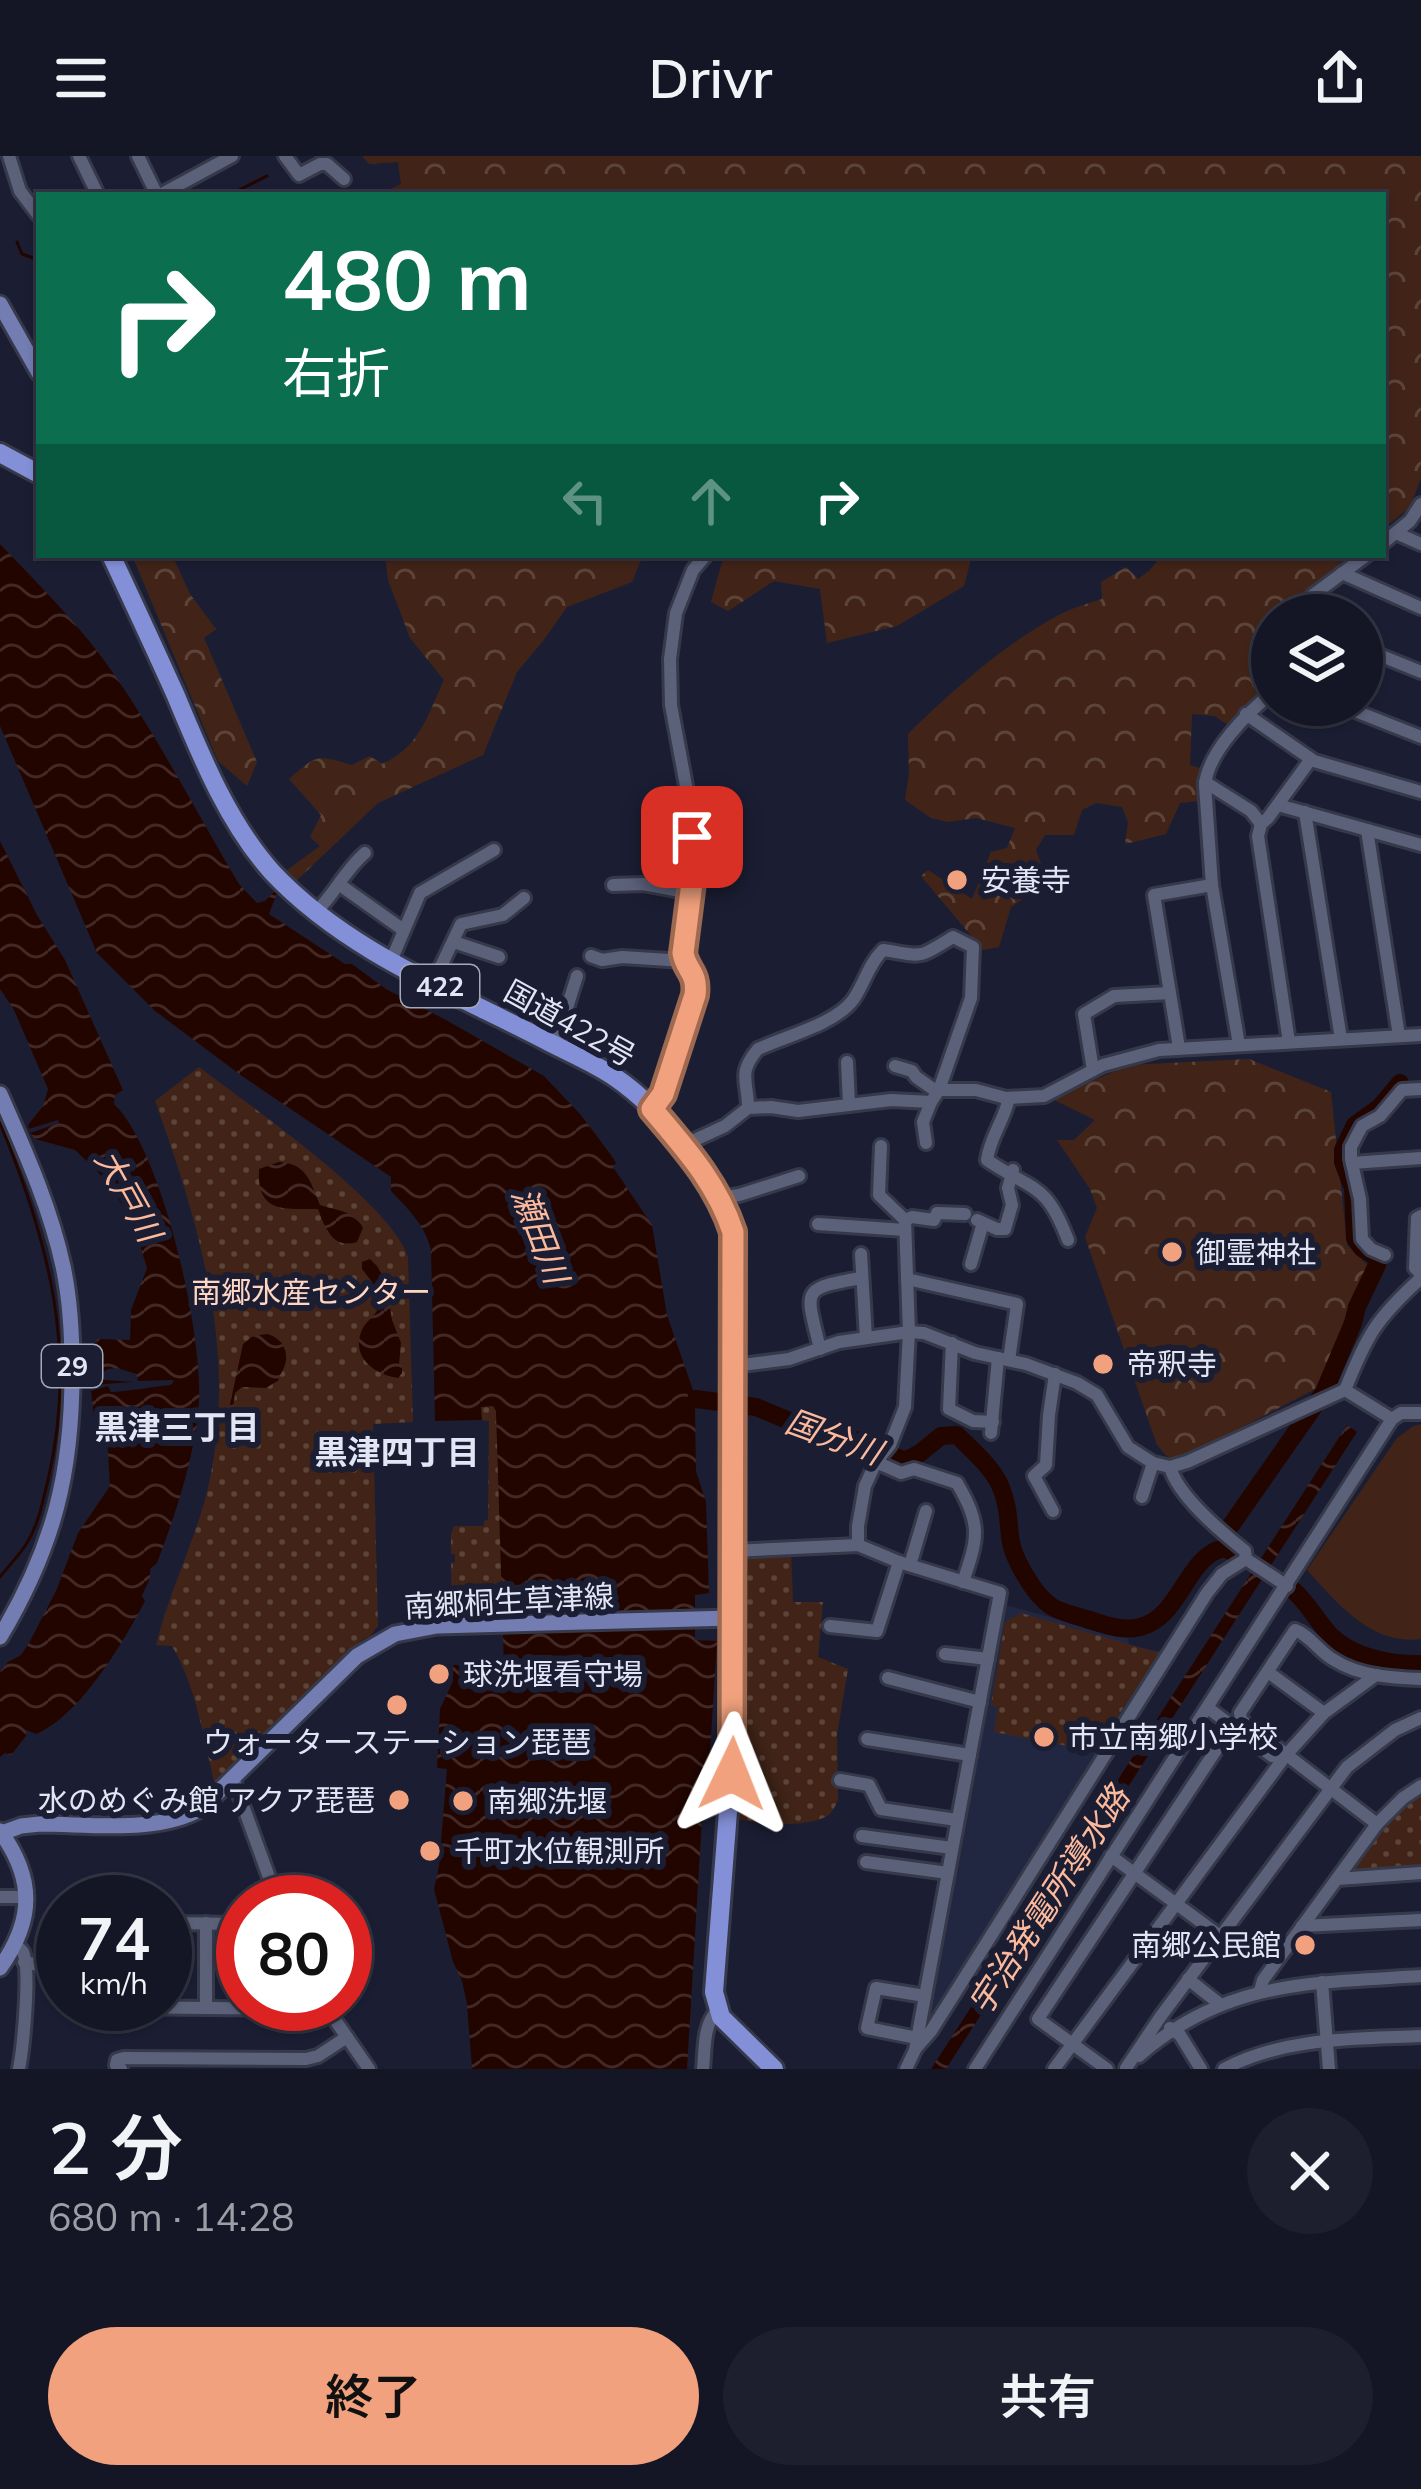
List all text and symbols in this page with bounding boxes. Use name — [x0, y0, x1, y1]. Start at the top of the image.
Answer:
text: Drivr — [649, 44, 772, 112]
icon: menu — [48, 45, 114, 111]
icon: share — [1307, 45, 1373, 111]
text: 480 m — [282, 226, 532, 331]
icon: right — [84, 240, 240, 396]
text: 右折 — [282, 339, 390, 407]
icon: left — [552, 468, 618, 534]
icon: ahead — [678, 468, 744, 534]
icon: right — [804, 468, 870, 534]
map controls — [1251, 594, 1383, 726]
button: layers — [1251, 594, 1383, 726]
pin — [641, 786, 743, 888]
icon: arrive — [659, 804, 725, 870]
place label: 安養寺 — [981, 861, 1071, 899]
marker: 安養寺 — [944, 867, 970, 893]
road number: 422 — [401, 965, 479, 1007]
street label: 国道422号 — [498, 971, 642, 1075]
water label: 大戸川 — [87, 1142, 172, 1251]
water label: 瀬田川 — [504, 1181, 579, 1291]
place label: 御霊神社 — [1196, 1233, 1316, 1271]
marker: 御霊神社 — [1159, 1239, 1185, 1265]
park label: 南郷水産センター — [191, 1273, 431, 1311]
road number: 29 — [42, 1345, 102, 1387]
place label: 帝釈寺 — [1127, 1345, 1217, 1383]
marker: 帝釈寺 — [1090, 1351, 1116, 1377]
water label: 国分川 — [780, 1400, 890, 1473]
district label: 黒津三丁目 — [95, 1406, 260, 1447]
district label: 黒津四丁目 — [315, 1431, 480, 1472]
street label: 南郷桐生草津線 — [403, 1577, 615, 1625]
place label: 球洗堰看守場 — [463, 1655, 643, 1693]
marker: 球洗堰看守場 — [426, 1661, 452, 1687]
marker: ウォーターステーション琵琶 — [384, 1692, 410, 1718]
position arrow — [669, 1711, 795, 1837]
place label: 市立南郷小学校 — [1068, 1718, 1278, 1756]
place label: ウォーターステーション琵琶 — [203, 1723, 591, 1761]
marker: 市立南郷小学校 — [1031, 1724, 1057, 1750]
water label: 宇治発電所導水路 — [959, 1776, 1139, 2022]
place label: 水のめぐみ館 アクア琵琶 — [38, 1781, 375, 1819]
place label: 南郷洗堰 — [487, 1782, 607, 1820]
marker: 水のめぐみ館 アクア琵琶 — [386, 1787, 412, 1813]
marker: 南郷洗堰 — [450, 1788, 476, 1814]
place label: 千町水位観測所 — [454, 1832, 664, 1870]
marker: 千町水位観測所 — [417, 1838, 443, 1864]
speed limit sign: 80 — [216, 1875, 372, 2031]
text: 74 — [78, 1900, 150, 1975]
place label: 南郷公民館 — [1131, 1926, 1281, 1964]
marker: 南郷公民館 — [1292, 1932, 1318, 1958]
text: km/h — [80, 1964, 148, 2002]
text: 2 分 — [48, 2102, 182, 2192]
button: close — [1247, 2108, 1373, 2234]
text: 680 m · 14:28 — [48, 2192, 294, 2241]
button: 終了 — [48, 2327, 699, 2465]
button: 共有 — [723, 2327, 1373, 2465]

